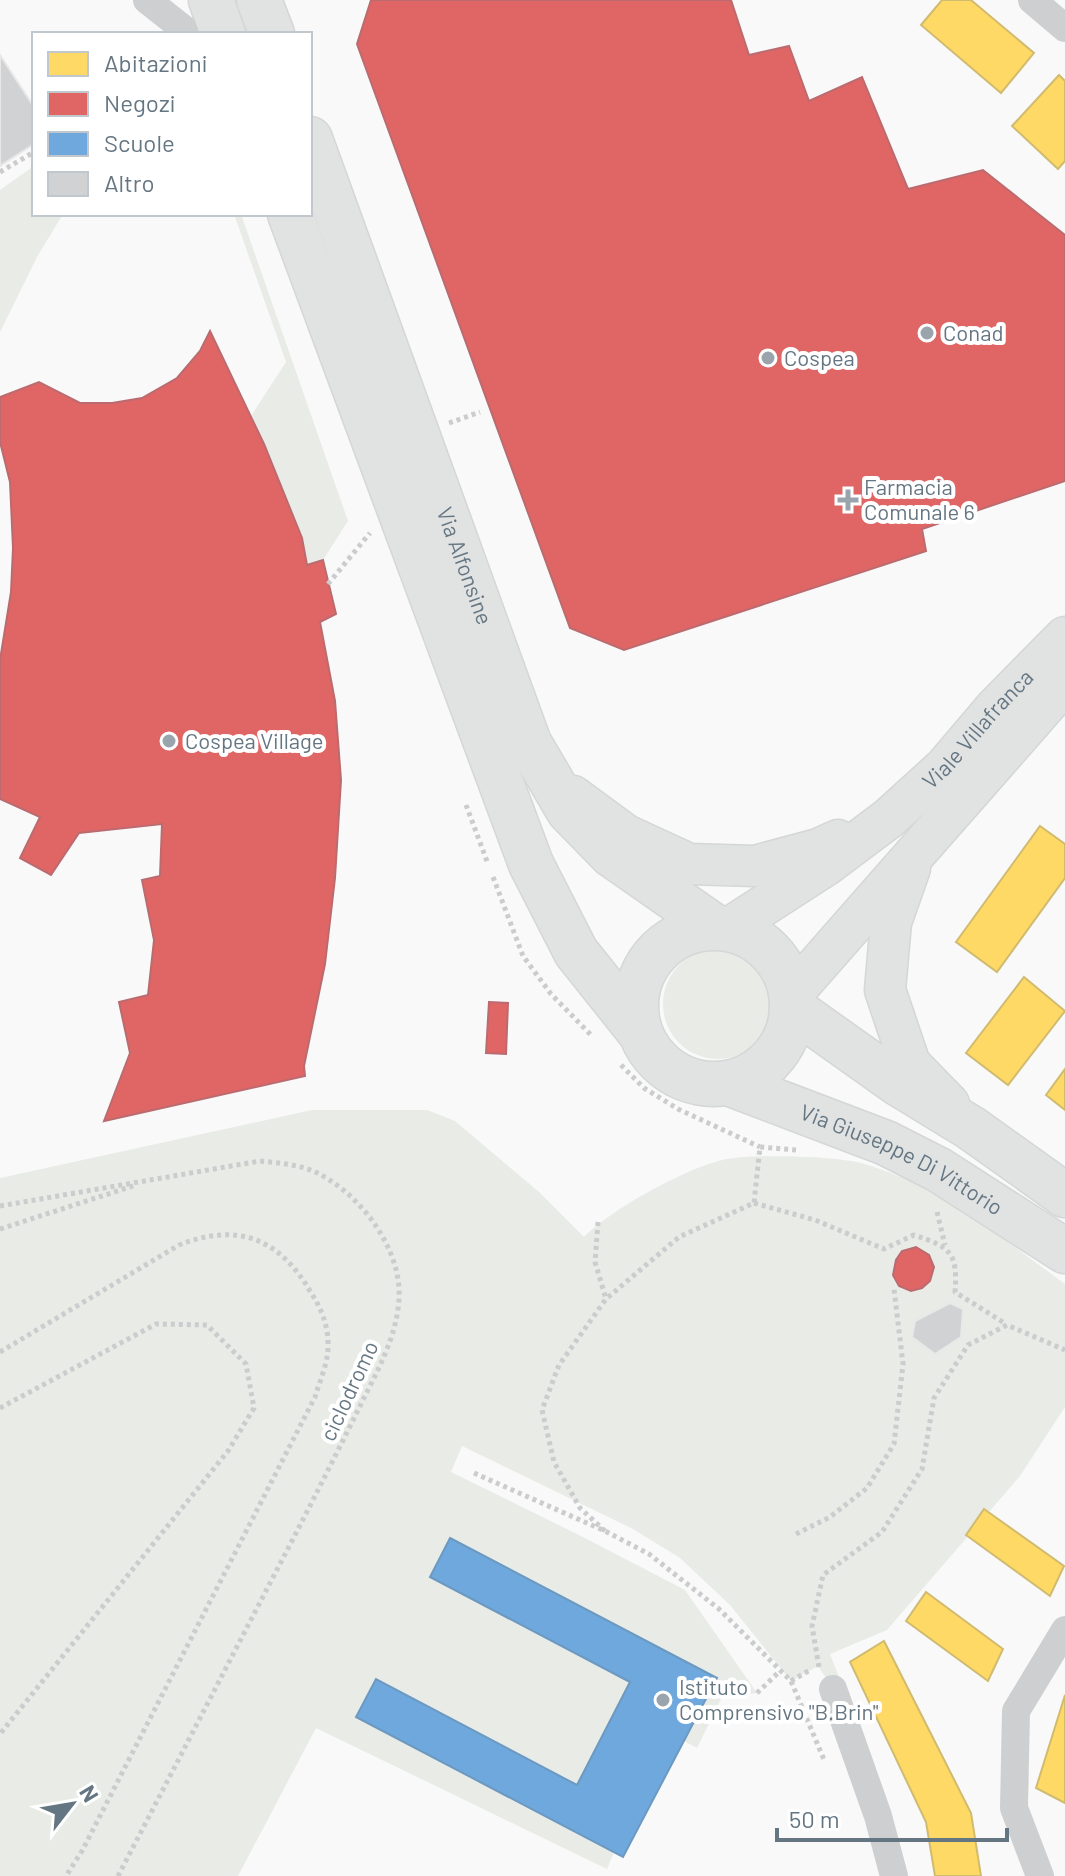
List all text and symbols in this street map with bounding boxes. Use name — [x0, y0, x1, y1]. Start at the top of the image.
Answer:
legend — [32, 32, 312, 216]
text: Abitazioni — [104, 48, 208, 77]
text: Negozi — [104, 88, 176, 117]
text: Scuole — [104, 128, 175, 157]
text: Altro — [104, 168, 155, 197]
place label: Conad — [943, 319, 1003, 345]
marker: Conad — [918, 324, 936, 342]
place label: Cospea — [784, 344, 855, 370]
marker: Cospea — [759, 349, 777, 367]
place label: Farmacia Comunale 6 — [864, 473, 975, 524]
marker: Farmacia Comunale 6 — [839, 491, 857, 509]
street label: Via Alfonsine — [433, 503, 499, 628]
street label: Viale Villafranca — [916, 663, 1038, 794]
place label: Cospea Village — [185, 727, 324, 753]
marker: Cospea Village — [160, 732, 178, 750]
street label: Via Giuseppe Di Vittorio — [797, 1098, 1008, 1220]
street label: ciclodromo — [314, 1336, 383, 1445]
place label: Istituto Comprensivo "B.Brin" — [679, 1673, 879, 1724]
marker: Istituto Comprensivo "B.Brin" — [654, 1691, 672, 1709]
north arrow — [32, 1764, 112, 1844]
text: N — [75, 1780, 105, 1806]
scale bar — [777, 1792, 1007, 1842]
text: 50 m — [789, 1804, 840, 1833]

